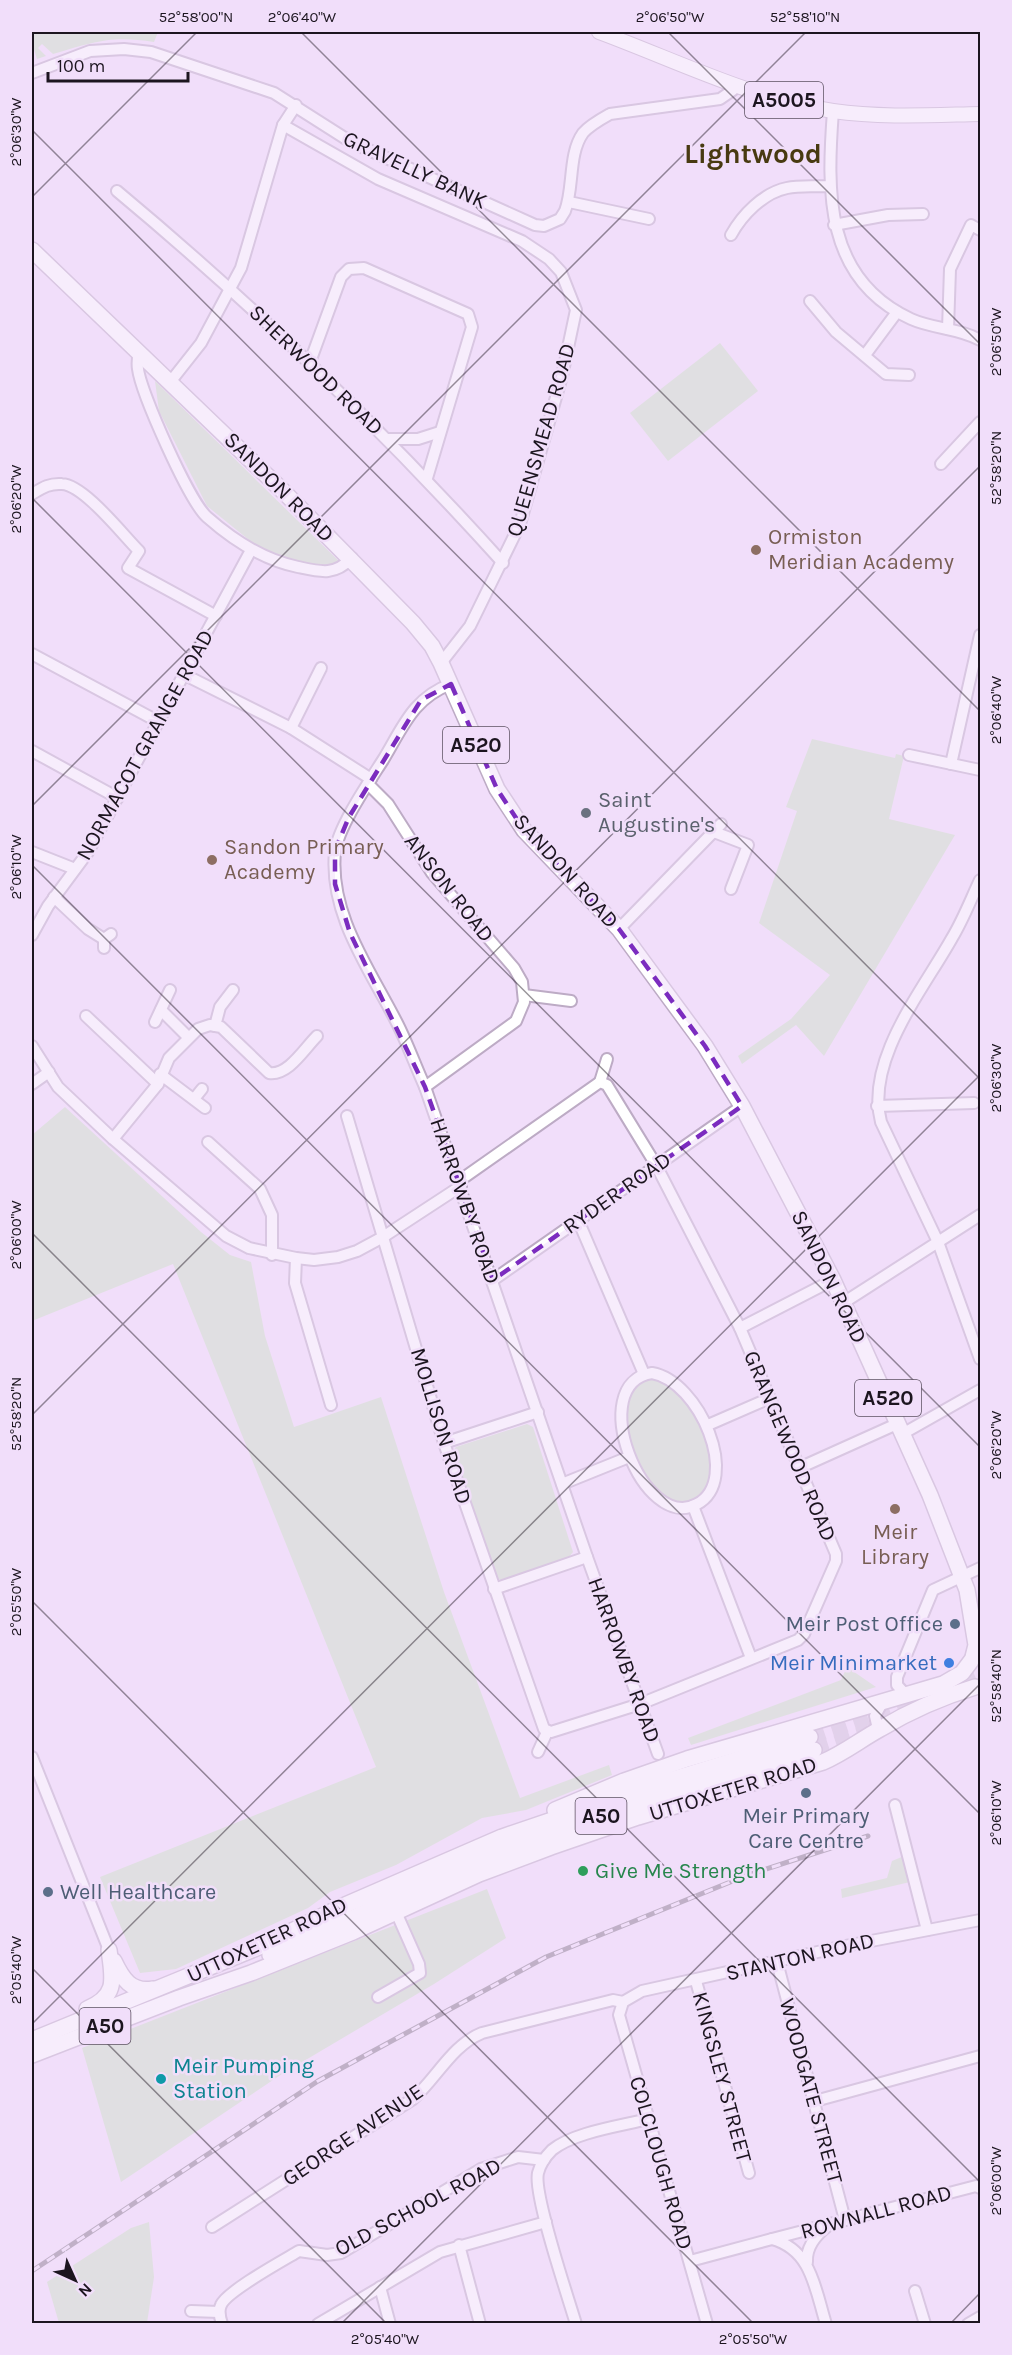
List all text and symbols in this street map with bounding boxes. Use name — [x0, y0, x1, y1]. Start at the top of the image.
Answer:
text: 52°58'00"N — [159, 8, 233, 26]
text: 2°06'40"W — [268, 8, 337, 26]
text: 2°06'50"W — [636, 8, 705, 26]
text: 52°58'10"N — [770, 8, 840, 26]
scale bar — [48, 45, 188, 83]
text: 100 m — [57, 55, 105, 77]
road number: A5005 — [745, 82, 823, 118]
text: 2°06'30"W — [7, 97, 25, 167]
street label: GRAVELLY BANK — [339, 125, 491, 215]
district label: Lightwood — [684, 137, 822, 170]
street label: SHERWOOD ROAD — [243, 299, 389, 441]
text: 2°06'50"W — [987, 307, 1005, 376]
street label: QUEENSMEAD ROAD — [501, 340, 581, 540]
street label: SANDON ROAD — [219, 427, 339, 547]
text: 52°58'20"N — [987, 431, 1005, 505]
text: 2°06'20"W — [7, 464, 25, 533]
place label: Ormiston Meridian Academy — [768, 524, 954, 575]
marker: Ormiston Meridian Academy — [749, 543, 763, 557]
street label: NORMACOT GRANGE ROAD — [71, 625, 219, 865]
text: 2°06'40"W — [987, 675, 1005, 744]
road number: A520 — [443, 727, 509, 763]
place label: Saint Augustine's — [598, 787, 715, 838]
marker: Saint Augustine's — [579, 806, 593, 820]
street label: SANDON ROAD — [508, 808, 624, 934]
street label: ANSON ROAD — [399, 829, 499, 947]
text: 2°06'10"W — [7, 834, 25, 900]
place label: Sandon Primary Academy — [224, 834, 384, 885]
marker: Sandon Primary Academy — [205, 853, 219, 867]
text: 2°06'30"W — [987, 1043, 1005, 1113]
street label: HARROWBY ROAD — [424, 1115, 506, 1287]
street label: RYDER ROAD — [558, 1146, 676, 1240]
text: 2°06'00"W — [7, 1200, 25, 1270]
street label: SANDON ROAD — [786, 1206, 872, 1348]
street label: MOLLISON ROAD — [405, 1345, 477, 1507]
street label: GRANGEWOOD ROAD — [738, 1347, 842, 1545]
text: 52°58'20"N — [7, 1377, 25, 1451]
road number: A520 — [855, 1380, 921, 1416]
text: 2°06'20"W — [987, 1410, 1005, 1479]
marker: Meir Library — [888, 1502, 902, 1516]
place label: Meir Library — [861, 1519, 929, 1570]
text: 2°05'50"W — [7, 1567, 25, 1636]
street label: HARROWBY ROAD — [582, 1574, 666, 1746]
place label: Meir Post Office — [786, 1611, 943, 1637]
marker: Meir Post Office — [948, 1617, 962, 1631]
text: 52°58'40"N — [987, 1649, 1005, 1723]
place label: Meir Minimarket — [770, 1650, 937, 1676]
marker: Meir Minimarket — [942, 1656, 956, 1670]
street label: UTTOXETER ROAD — [646, 1751, 820, 1827]
text: 2°06'10"W — [987, 1780, 1005, 1846]
marker: Meir Primary Care Centre — [799, 1786, 813, 1800]
road number: A50 — [576, 1798, 626, 1834]
place label: Meir Primary Care Centre — [742, 1803, 870, 1854]
place label: Give Me Strength — [595, 1858, 767, 1884]
marker: Give Me Strength — [576, 1864, 590, 1878]
place label: Well Healthcare — [60, 1879, 216, 1905]
marker: Well Healthcare — [41, 1885, 55, 1899]
street label: UTTOXETER ROAD — [183, 1892, 351, 1988]
street label: STANTON ROAD — [723, 1927, 877, 1987]
text: 2°05'40"W — [7, 1935, 25, 2004]
street label: KINGSLEY STREET — [687, 1989, 757, 2165]
street label: WOODGATE STREET — [774, 1996, 848, 2186]
road number: A50 — [80, 2008, 130, 2044]
place label: Meir Pumping Station — [173, 2053, 314, 2104]
marker: Meir Pumping Station — [154, 2072, 168, 2086]
street label: COLCLOUGH ROAD — [624, 2073, 698, 2253]
street label: GEORGE AVENUE — [278, 2078, 428, 2192]
text: 2°06'00"W — [987, 2146, 1005, 2216]
street label: OLD SCHOOL ROAD — [330, 2152, 506, 2262]
street label: ROWNALL ROAD — [797, 2179, 955, 2245]
north arrow — [45, 2250, 105, 2310]
text: N — [74, 2279, 96, 2301]
text: 2°05'40"W — [351, 2330, 420, 2348]
text: 2°05'50"W — [719, 2330, 788, 2348]

